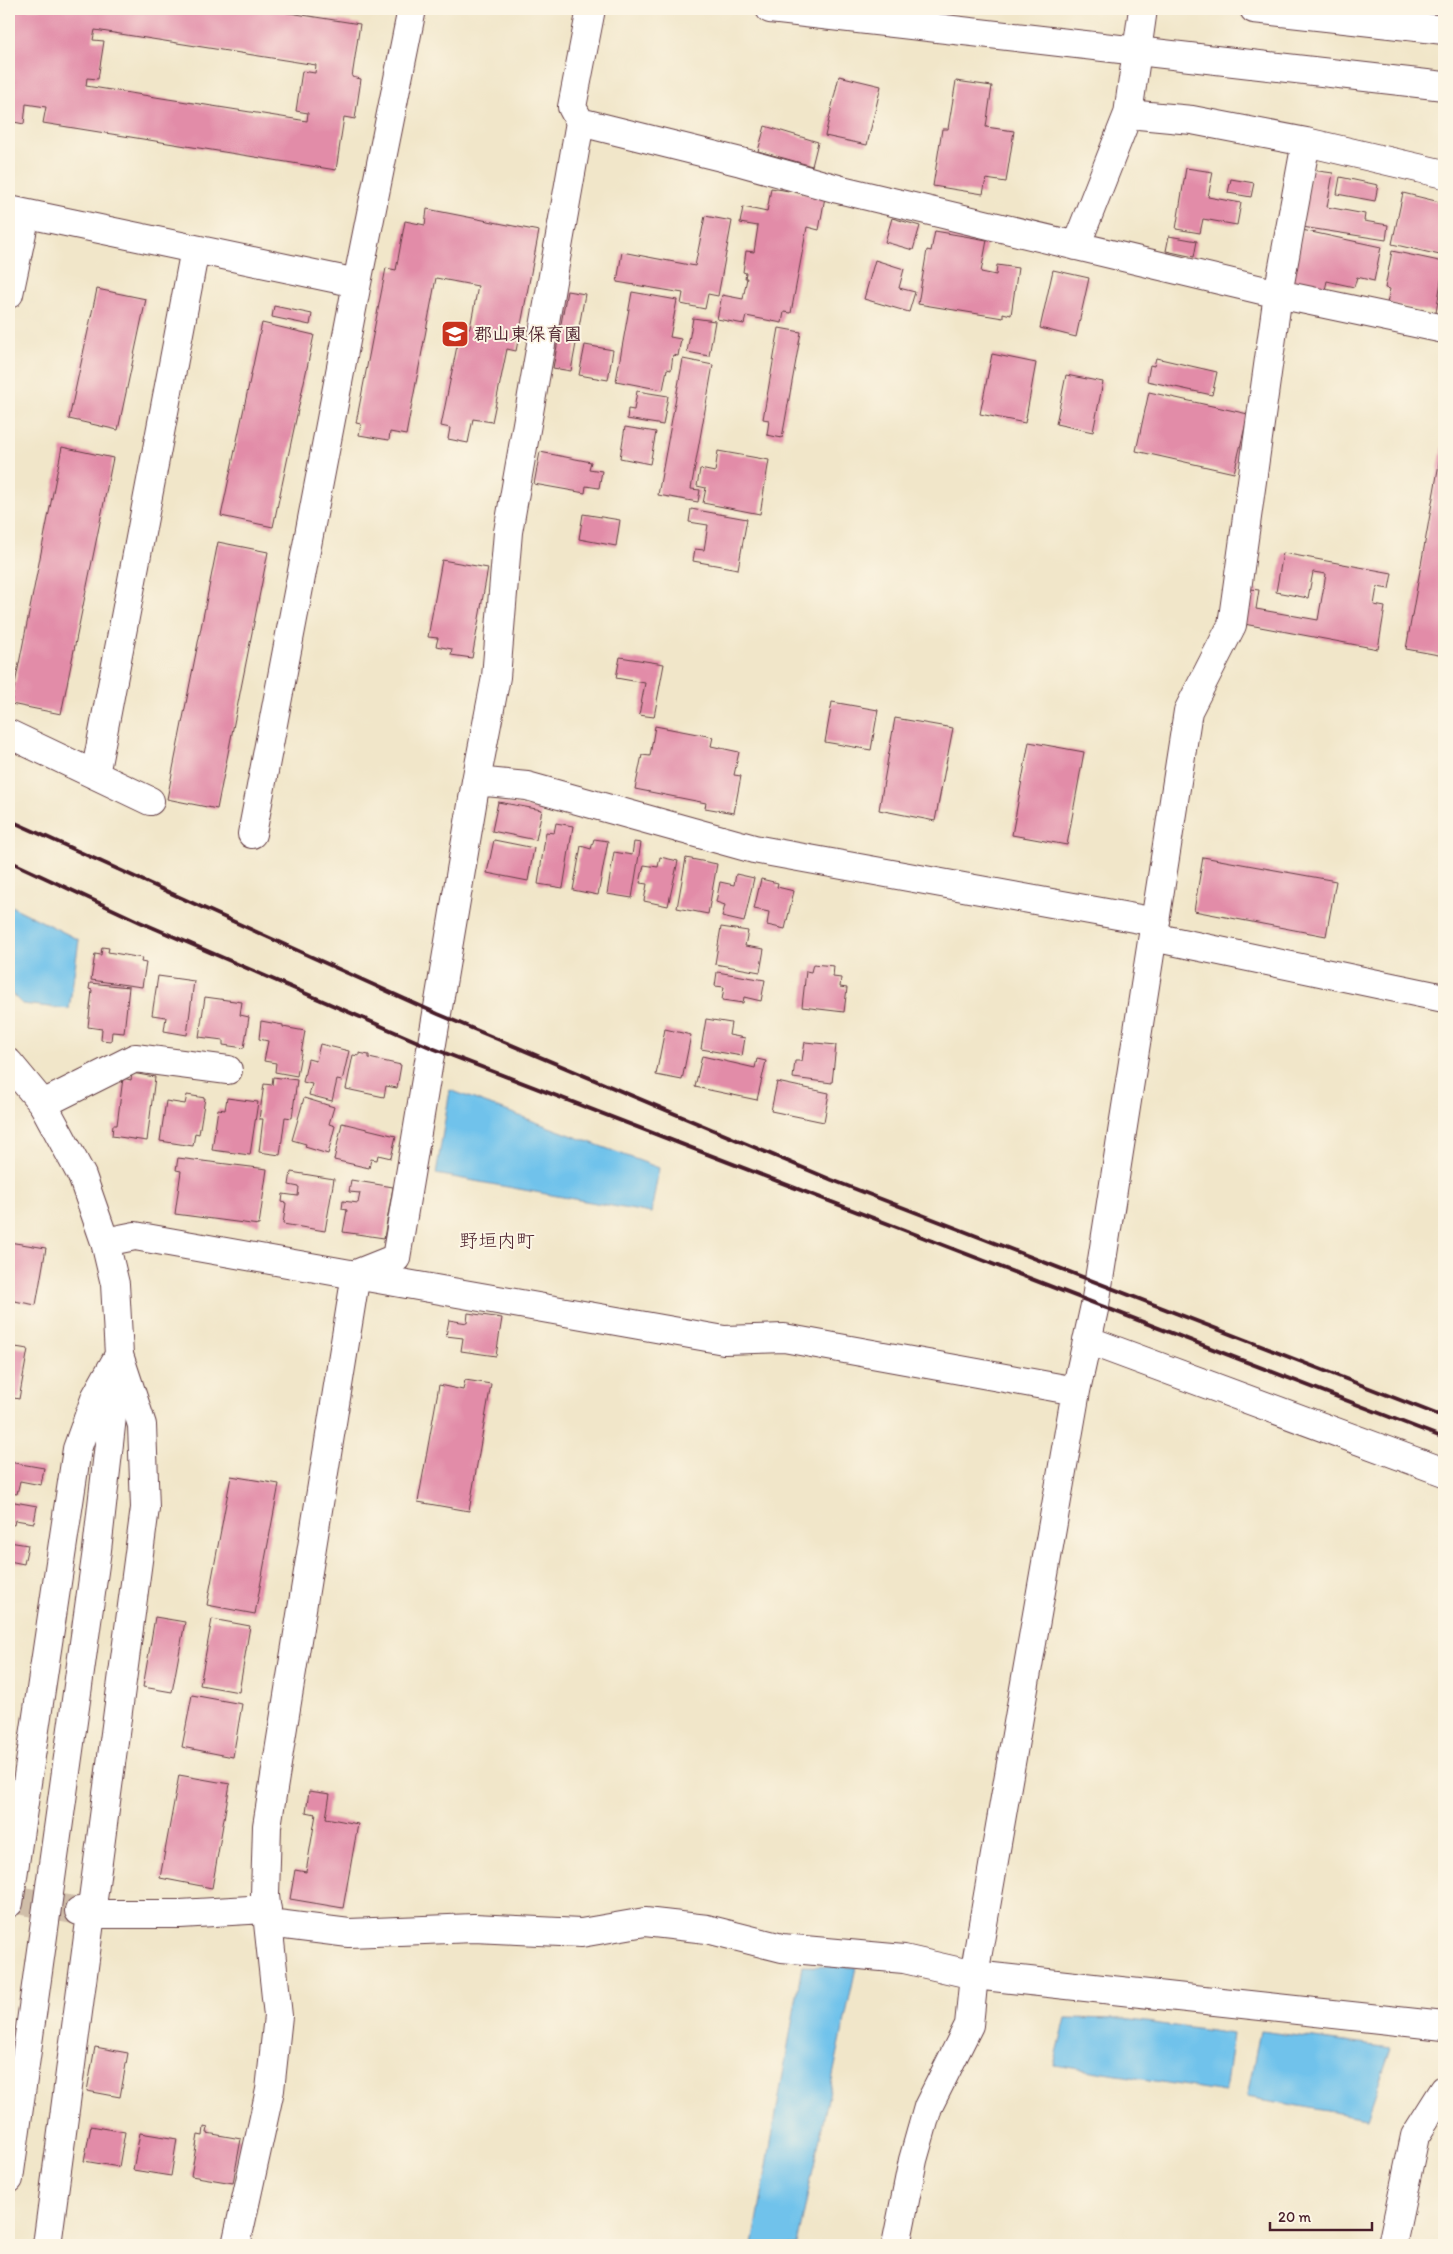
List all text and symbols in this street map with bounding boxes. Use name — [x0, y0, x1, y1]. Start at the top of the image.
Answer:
school or university icon: 郡山東保育園 — [440, 319, 470, 349]
place label: 郡山東保育園 — [474, 323, 582, 345]
district label: 野垣内町 — [459, 1229, 535, 1252]
scale bar — [1270, 2199, 1373, 2231]
text: 20 m — [1278, 2208, 1312, 2226]

